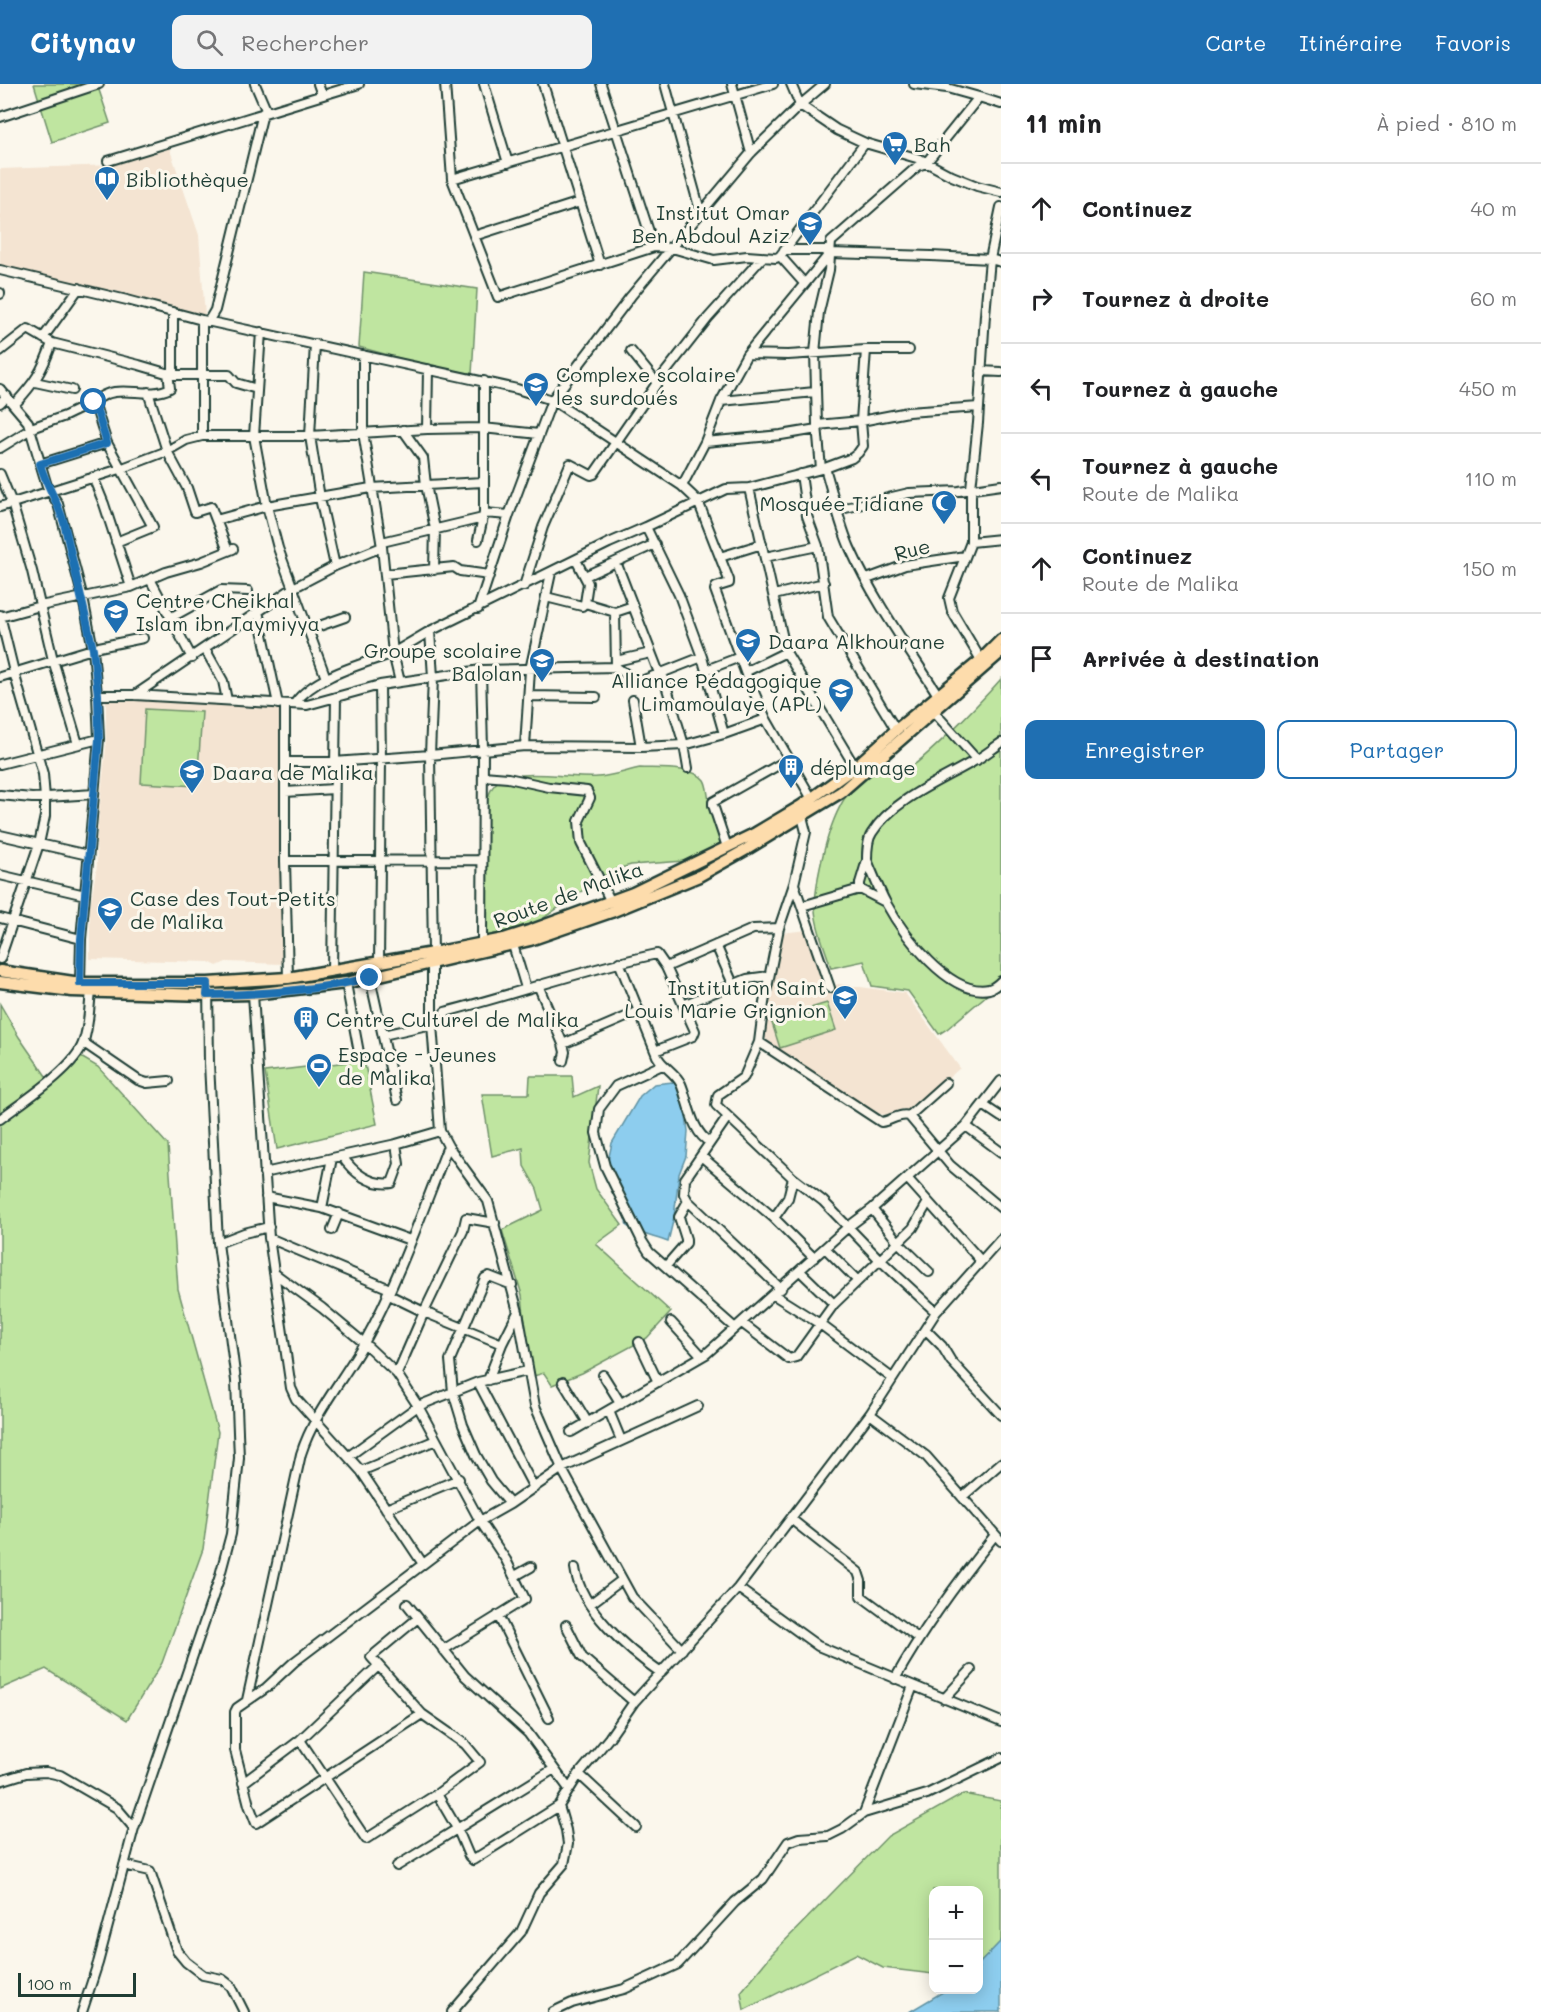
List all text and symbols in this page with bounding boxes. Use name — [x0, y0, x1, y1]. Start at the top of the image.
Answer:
search box — [172, 15, 592, 69]
text: Citynav — [30, 24, 136, 60]
icon: search — [193, 26, 226, 59]
text: Rechercher — [241, 28, 369, 57]
text: Carte — [1205, 29, 1266, 56]
text: Itinéraire — [1299, 29, 1402, 56]
text: Favoris — [1435, 29, 1511, 56]
text: 11 min — [1025, 106, 1102, 140]
text: À pied · 810 m — [1376, 110, 1517, 136]
supermarket icon: Bah — [880, 129, 910, 167]
place label: Bah — [914, 131, 950, 157]
library icon: Bibliothèque — [92, 164, 122, 202]
place label: Bibliothèque — [126, 166, 249, 192]
icon: ahead — [1025, 192, 1058, 225]
text: Continuez — [1082, 194, 1192, 223]
text: 40 m — [1471, 195, 1517, 221]
place label: Institut Omar Ben Abdoul Aziz — [632, 199, 790, 248]
school or university icon: Institut Omar Ben Abdoul Aziz — [795, 209, 825, 247]
icon: right — [1025, 282, 1058, 315]
text: Tournez à droite — [1082, 284, 1269, 313]
text: 60 m — [1470, 285, 1517, 311]
place label: Complexe scolaire les surdoués — [556, 361, 736, 410]
school or university icon: Complexe scolaire les surdoués — [521, 370, 551, 408]
icon: left — [1025, 372, 1058, 405]
text: Tournez à gauche — [1082, 374, 1278, 403]
text: 450 m — [1459, 375, 1517, 401]
route start — [80, 388, 106, 414]
text: Tournez à gauche — [1082, 451, 1278, 480]
icon: left — [1025, 462, 1058, 495]
text: 110 m — [1464, 465, 1517, 491]
text: Route de Malika — [1082, 480, 1239, 506]
mosque icon: Mosquée Tidiane — [929, 488, 959, 526]
place label: Mosquée Tidiane — [760, 490, 924, 516]
street label: Rue — [891, 532, 933, 566]
text: Continuez — [1082, 541, 1192, 570]
icon: ahead — [1025, 552, 1058, 585]
text: 150 m — [1462, 555, 1517, 581]
text: Route de Malika — [1082, 570, 1239, 596]
place label: Centre Cheikhal Islam ibn Taymiyya — [136, 587, 320, 636]
school or university icon: Centre Cheikhal Islam ibn Taymiyya — [101, 597, 131, 635]
school or university icon: Daara Alkhourane — [733, 626, 763, 664]
place label: Daara Alkhourane — [768, 628, 945, 654]
place label: Groupe scolaire Balolan — [364, 637, 522, 686]
icon: arrive — [1025, 642, 1058, 675]
text: Arrivée à destination — [1082, 644, 1319, 673]
school or university icon: Groupe scolaire Balolan — [527, 646, 557, 684]
place label: Alliance Pédagogique Limamoulaye (APL) — [611, 667, 822, 716]
school or university icon: Alliance Pédagogique Limamoulaye (APL) — [826, 676, 856, 714]
button: Enregistrer — [1025, 720, 1265, 779]
button: Partager — [1277, 720, 1517, 779]
building icon: déplumage — [776, 752, 806, 790]
place label: déplumage — [810, 754, 916, 780]
school or university icon: Daara de Malika — [177, 757, 207, 795]
place label: Daara de Malika — [212, 759, 374, 785]
street label: Route de Malika — [490, 855, 646, 933]
place label: Case des Tout-Petits de Malika — [130, 885, 336, 934]
school or university icon: Case des Tout-Petits de Malika — [95, 895, 125, 933]
route end — [356, 964, 382, 990]
place label: Institution Saint Louis Marie Grignion — [624, 974, 826, 1023]
school or university icon: Institution Saint Louis Marie Grignion — [830, 983, 860, 1021]
building icon: Centre Culturel de Malika — [291, 1004, 321, 1042]
place label: Centre Culturel de Malika — [326, 1006, 579, 1032]
place label: Espace - Jeunes de Malika — [338, 1041, 497, 1090]
sports icon: Espace - Jeunes de Malika — [304, 1051, 334, 1089]
map controls — [929, 1886, 983, 1994]
button: + — [929, 1886, 983, 1940]
button: − — [929, 1940, 983, 1994]
scale bar — [18, 1970, 136, 1998]
text: 100 m — [27, 1973, 72, 1994]

